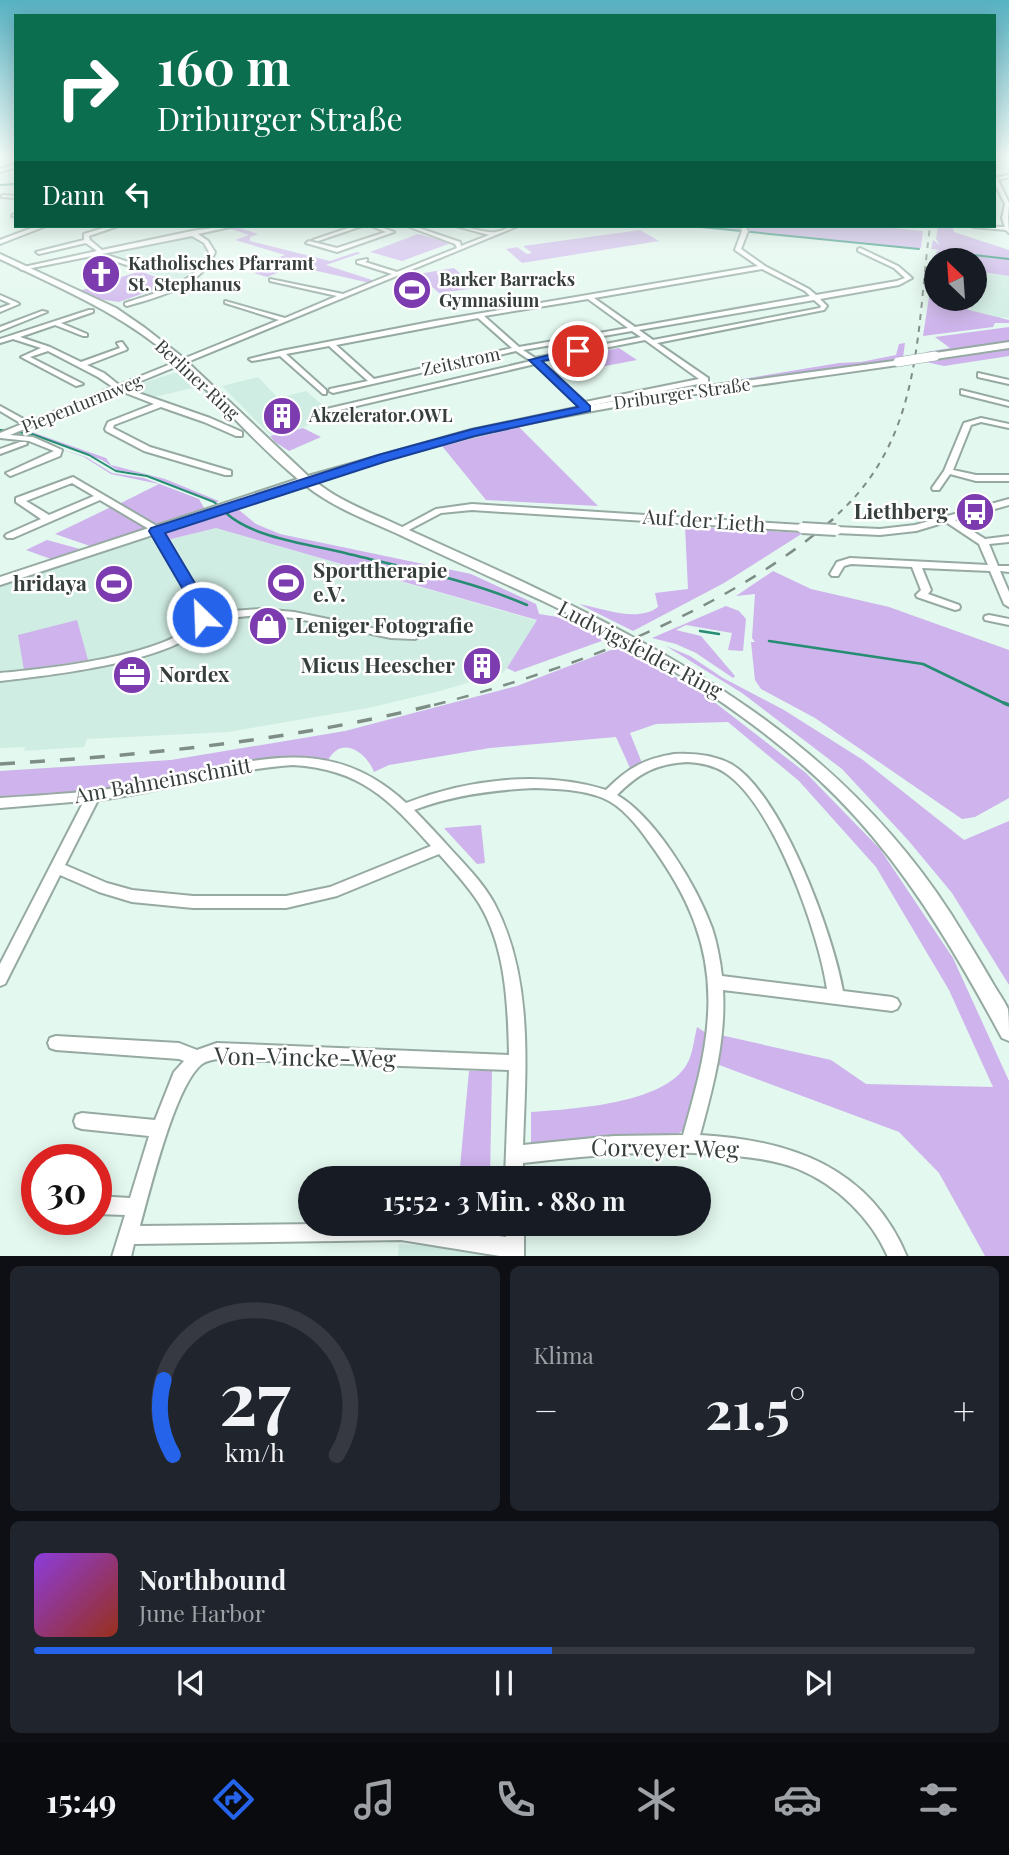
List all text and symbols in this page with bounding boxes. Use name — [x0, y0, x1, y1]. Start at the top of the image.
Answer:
text: 160 m — [157, 33, 291, 98]
icon: right — [42, 42, 133, 133]
text: Driburger Straße — [157, 96, 403, 139]
icon: left — [119, 175, 157, 213]
text: Dann — [42, 177, 105, 212]
north arrow — [924, 248, 987, 312]
map controls — [924, 248, 987, 311]
place label: Katholisches Pfarramt St. Stephanus — [128, 251, 315, 296]
church icon: Katholisches Pfarramt St. Stephanus — [80, 253, 122, 295]
place label: Barker Barracks Gymnasium — [439, 267, 575, 312]
sports icon: Barker Barracks Gymnasium — [391, 269, 433, 311]
pin — [548, 321, 608, 381]
icon: arrive — [559, 332, 597, 370]
street label: Berliner Ring — [150, 334, 245, 425]
street label: Zeitstrom — [420, 341, 502, 381]
street label: Piepenturmweg — [18, 368, 146, 438]
street label: Driburger Straße — [612, 372, 752, 415]
building icon: Akzelerator.OWL — [261, 395, 303, 437]
place label: Akzelerator.OWL — [308, 403, 452, 427]
bus stop icon: Liethberg — [954, 491, 996, 533]
place label: Liethberg — [854, 496, 948, 524]
street label: Auf der Lieth — [641, 501, 767, 537]
place label: Sporttherapie e.V. — [313, 555, 447, 607]
sports icon: Sporttherapie e.V. — [265, 562, 307, 604]
sports icon: hridaya — [93, 563, 135, 605]
place label: hridaya — [13, 568, 87, 596]
position arrow — [165, 580, 239, 654]
street label: Ludwigsfelder Ring — [554, 593, 728, 703]
shop icon: Leniger Fotografie — [247, 605, 289, 647]
place label: Leniger Fotografie — [295, 610, 474, 638]
building icon: Micus Heescher — [461, 645, 503, 687]
place label: Micus Heescher — [300, 650, 455, 678]
office icon: Nordex — [111, 654, 153, 696]
place label: Nordex — [159, 659, 230, 687]
street label: Am Bahneinschnitt — [71, 750, 254, 809]
street label: Von-Vincke-Weg — [213, 1038, 397, 1074]
street label: Corveyer Weg — [591, 1130, 740, 1164]
speed limit sign: 30 — [21, 1144, 112, 1235]
text: 15:52 · 3 Min. · 880 m — [383, 1183, 626, 1218]
text: Klima — [534, 1339, 594, 1370]
text: 27 — [219, 1346, 291, 1443]
text: 21.5° — [705, 1374, 806, 1443]
text: − — [534, 1384, 558, 1435]
text: + — [953, 1384, 975, 1435]
text: km/h — [225, 1434, 285, 1467]
text: Northbound — [139, 1562, 286, 1597]
text: June Harbor — [139, 1597, 265, 1628]
icon: previous — [172, 1664, 210, 1702]
icon: pause — [485, 1664, 523, 1702]
icon: next — [799, 1664, 837, 1702]
icon: directions — [209, 1775, 258, 1824]
icon: music — [350, 1775, 399, 1824]
icon: phone — [491, 1775, 540, 1824]
icon: climate — [632, 1775, 681, 1824]
icon: car — [773, 1775, 822, 1824]
icon: filters — [914, 1775, 963, 1824]
text: 15:49 — [46, 1778, 116, 1821]

